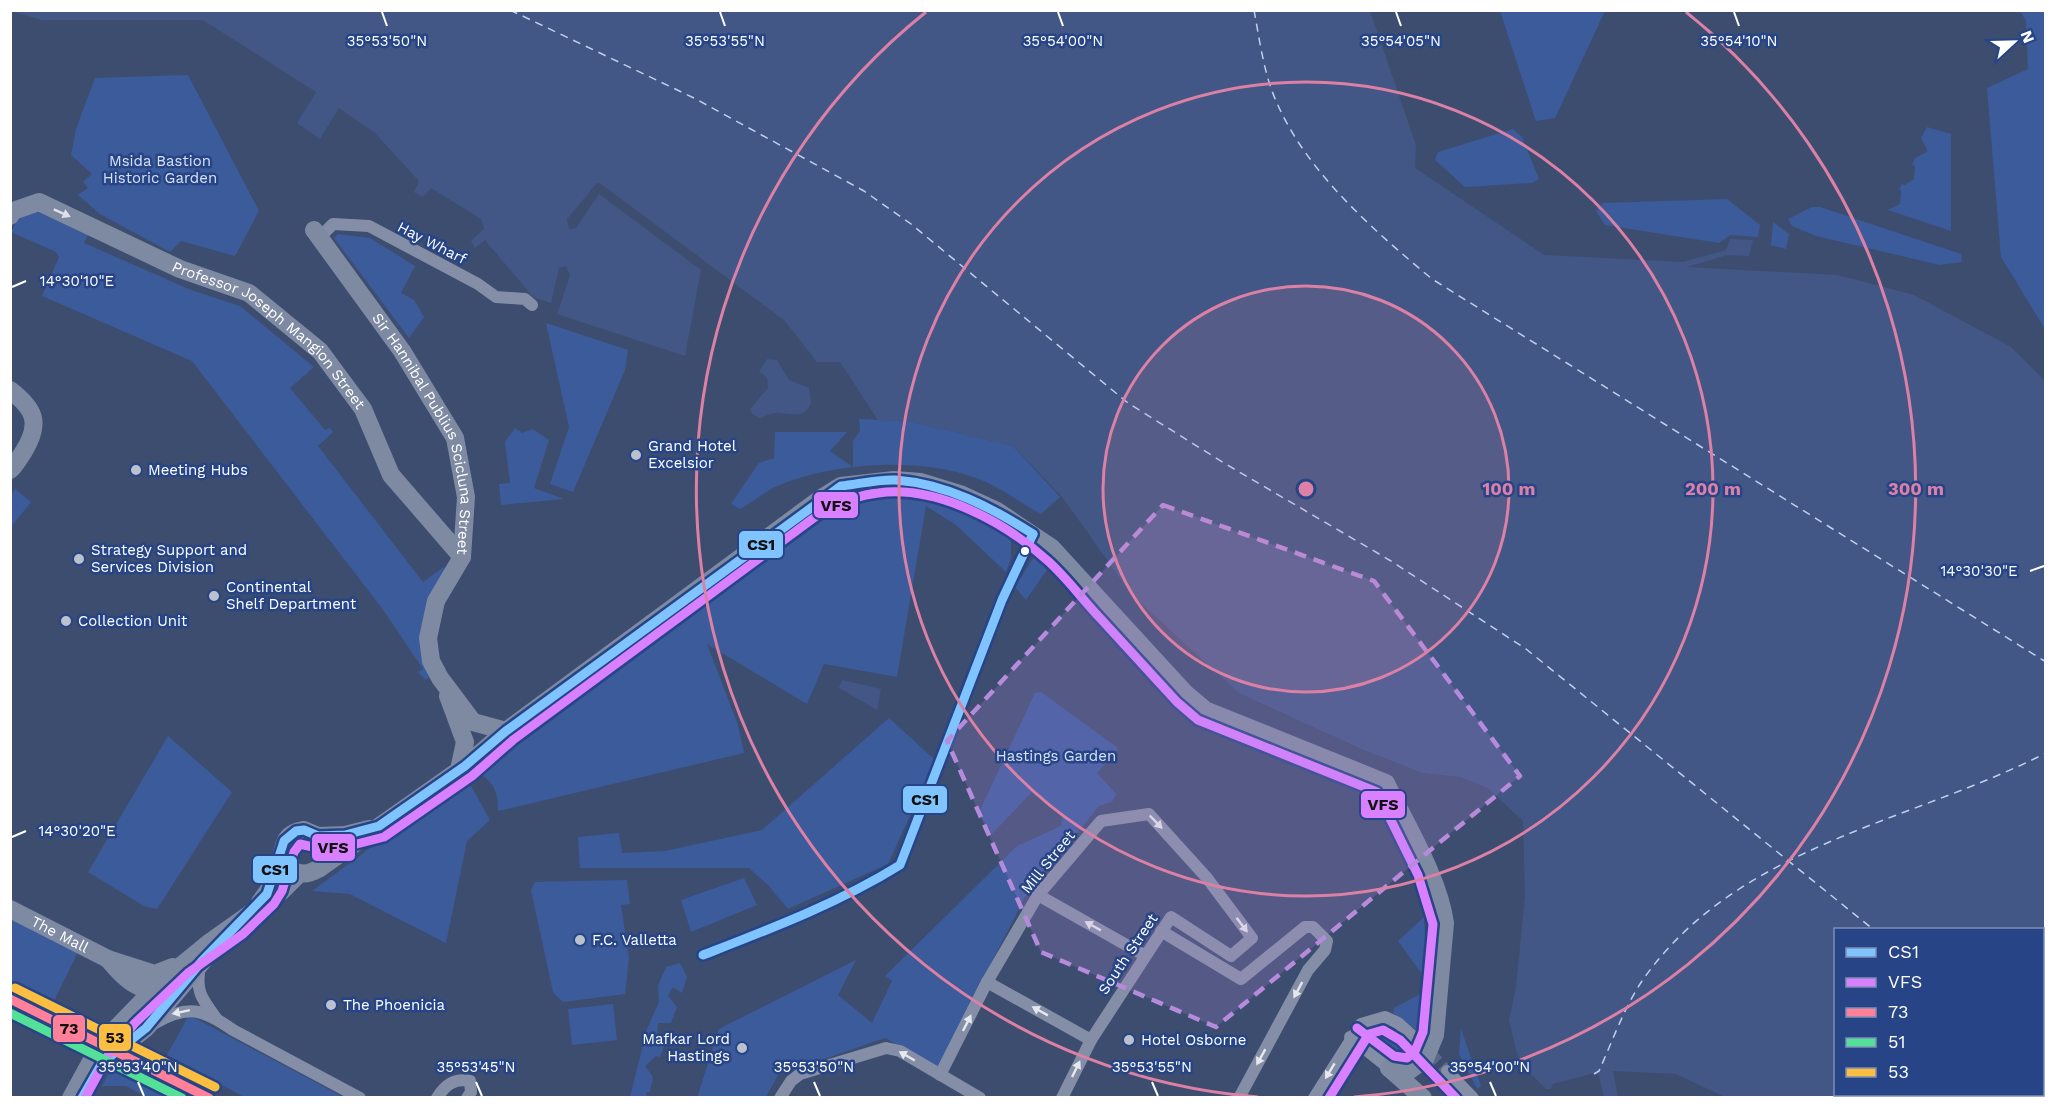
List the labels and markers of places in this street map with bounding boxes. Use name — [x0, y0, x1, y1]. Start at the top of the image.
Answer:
place label: Grand Hotel Excelsior — [648, 437, 737, 472]
marker: Grand Hotel Excelsior — [629, 448, 643, 462]
place label: Meeting Hubs — [148, 461, 248, 479]
marker: Meeting Hubs — [129, 463, 143, 477]
centre of rings — [1296, 479, 1316, 499]
place label: Strategy Support and Services Division — [91, 541, 247, 576]
unlabelled marker — [1019, 545, 1031, 557]
marker: Strategy Support and Services Division — [72, 552, 86, 566]
place label: Continental Shelf Department — [226, 578, 357, 613]
marker: Continental Shelf Department — [207, 589, 221, 603]
place label: Collection Unit — [78, 612, 188, 630]
marker: Collection Unit — [59, 614, 73, 628]
place label: F.C. Valletta — [592, 931, 677, 949]
marker: F.C. Valletta — [573, 933, 587, 947]
place label: The Phoenicia — [343, 996, 446, 1014]
marker: The Phoenicia — [324, 998, 338, 1012]
place label: Mafkar Lord Hastings — [642, 1030, 730, 1065]
place label: Hotel Osborne — [1141, 1031, 1246, 1049]
marker: Hotel Osborne — [1122, 1033, 1136, 1047]
marker: Mafkar Lord Hastings — [735, 1041, 749, 1055]

